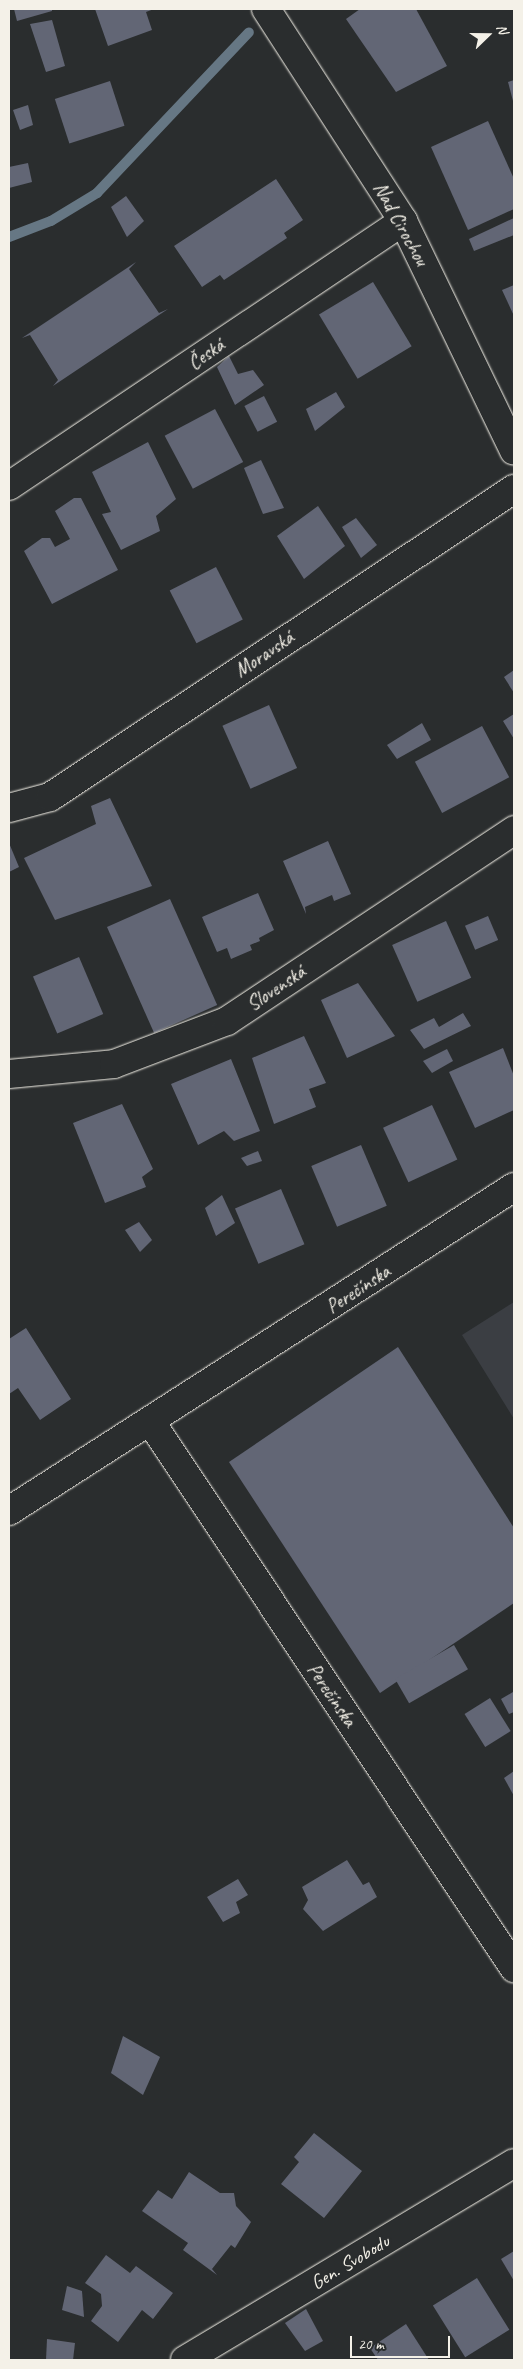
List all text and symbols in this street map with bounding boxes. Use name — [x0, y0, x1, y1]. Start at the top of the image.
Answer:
north arrow — [463, 10, 513, 60]
text: N — [493, 22, 512, 36]
street label: Nad Cirochou — [368, 178, 434, 270]
street label: Česká — [183, 333, 229, 375]
street label: Moravská — [230, 626, 298, 682]
street label: Slovenská — [242, 960, 310, 1016]
street label: Perečínska — [321, 1259, 395, 1319]
street label: Perečínska — [302, 1659, 362, 1731]
street label: Gen. Svobodu — [306, 2229, 394, 2295]
scale bar — [353, 2326, 453, 2358]
text: 20 m — [358, 2335, 384, 2354]

